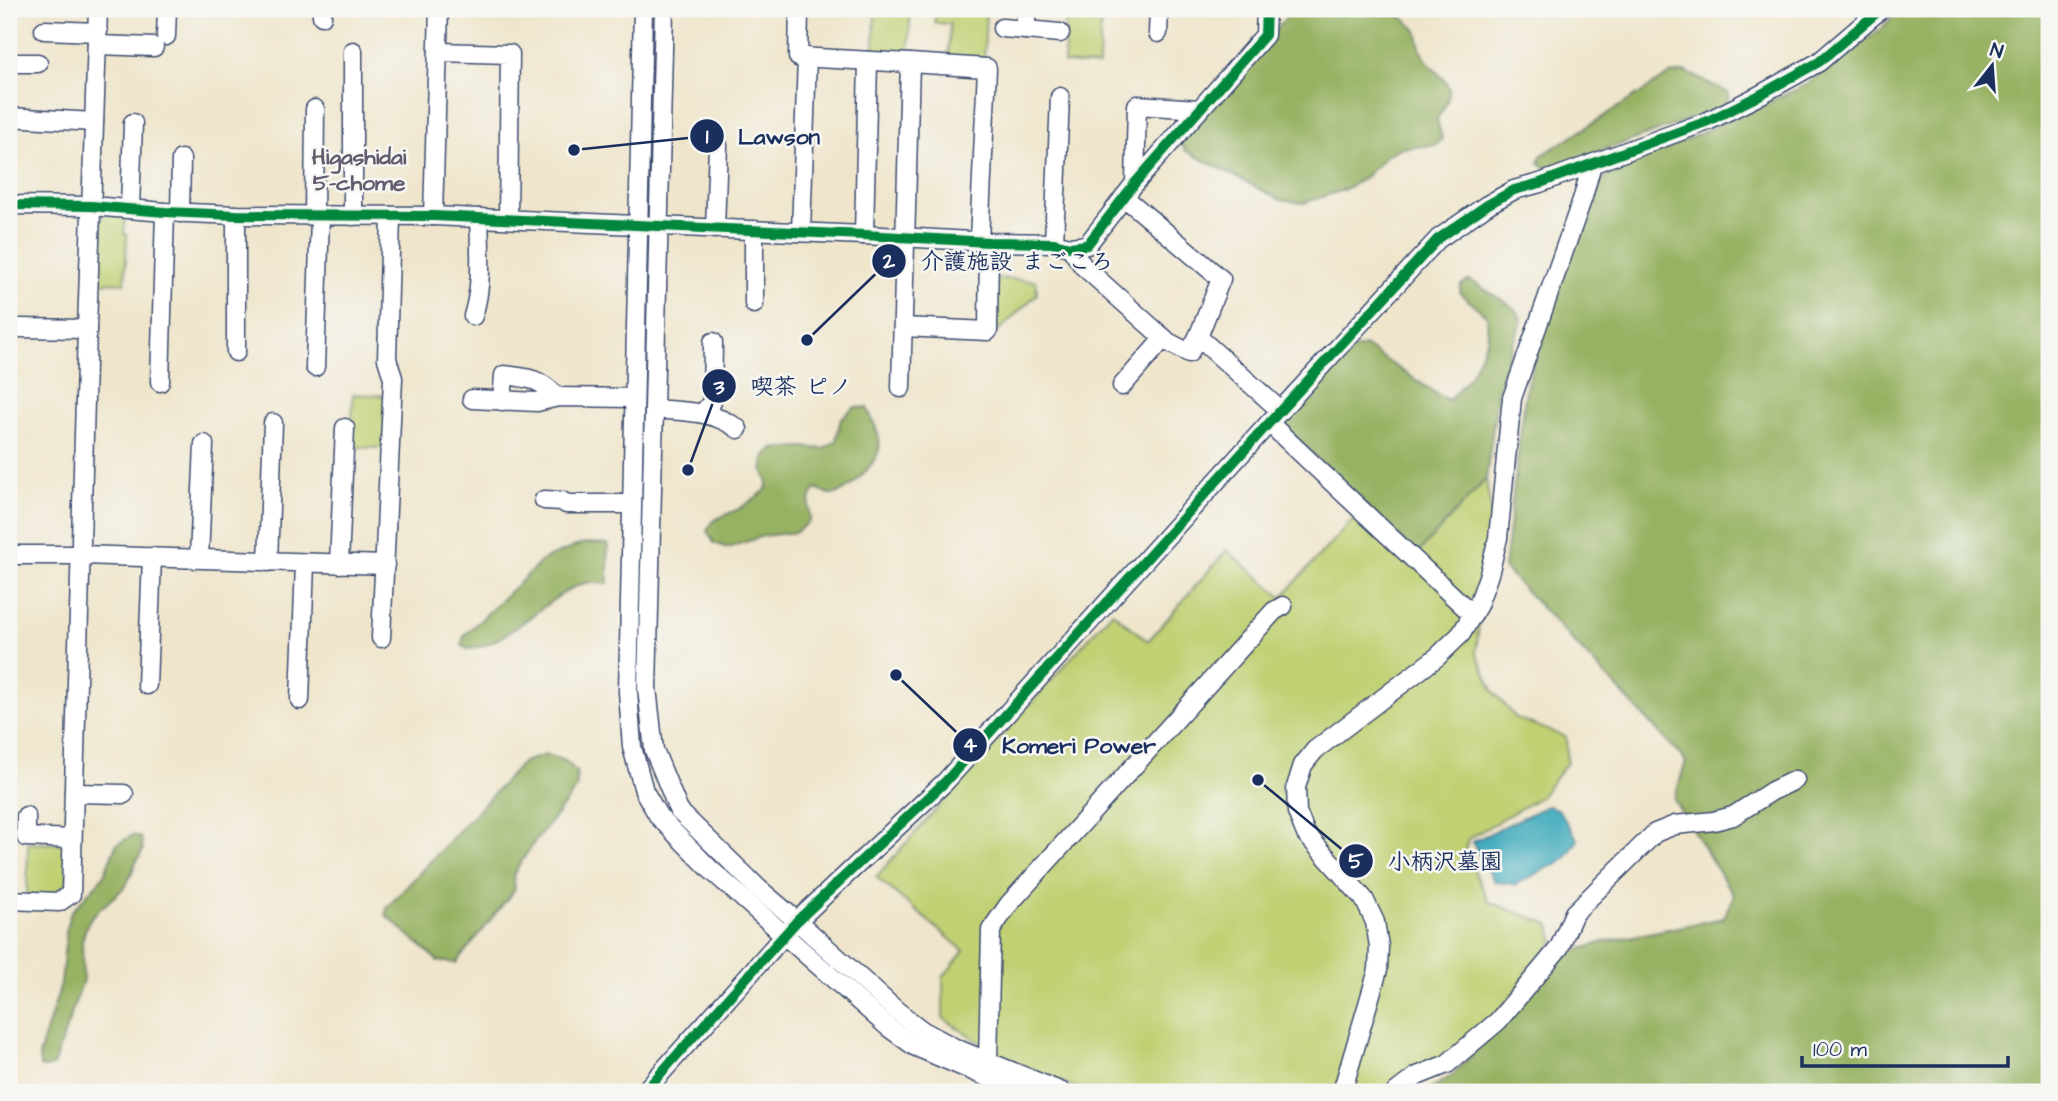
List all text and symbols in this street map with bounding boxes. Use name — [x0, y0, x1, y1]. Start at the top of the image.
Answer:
north arrow — [1956, 32, 2026, 102]
text: N — [1987, 37, 2006, 66]
callout: Lawson — [689, 114, 835, 158]
text: Lawson — [738, 121, 821, 153]
text: 1 — [706, 122, 709, 151]
district label: Higashidai 5-chome — [312, 141, 407, 199]
callout: 介護施設 まごころ — [872, 239, 1128, 283]
text: 介護施設 まごころ — [920, 246, 1114, 278]
text: 2 — [882, 247, 896, 276]
callout: 喫茶 ピノ — [702, 364, 866, 408]
text: 喫茶 ピノ — [750, 371, 852, 403]
text: 3 — [713, 373, 725, 402]
callout: Komeri Power — [953, 723, 1170, 767]
text: Komeri Power — [1002, 730, 1156, 762]
text: 4 — [963, 731, 978, 760]
callout: 小柄沢墓園 — [1338, 839, 1516, 883]
text: 小柄沢墓園 — [1388, 846, 1503, 878]
text: 5 — [1349, 847, 1365, 876]
scale bar — [1802, 1024, 2009, 1068]
text: 100 m — [1813, 1035, 1868, 1064]

